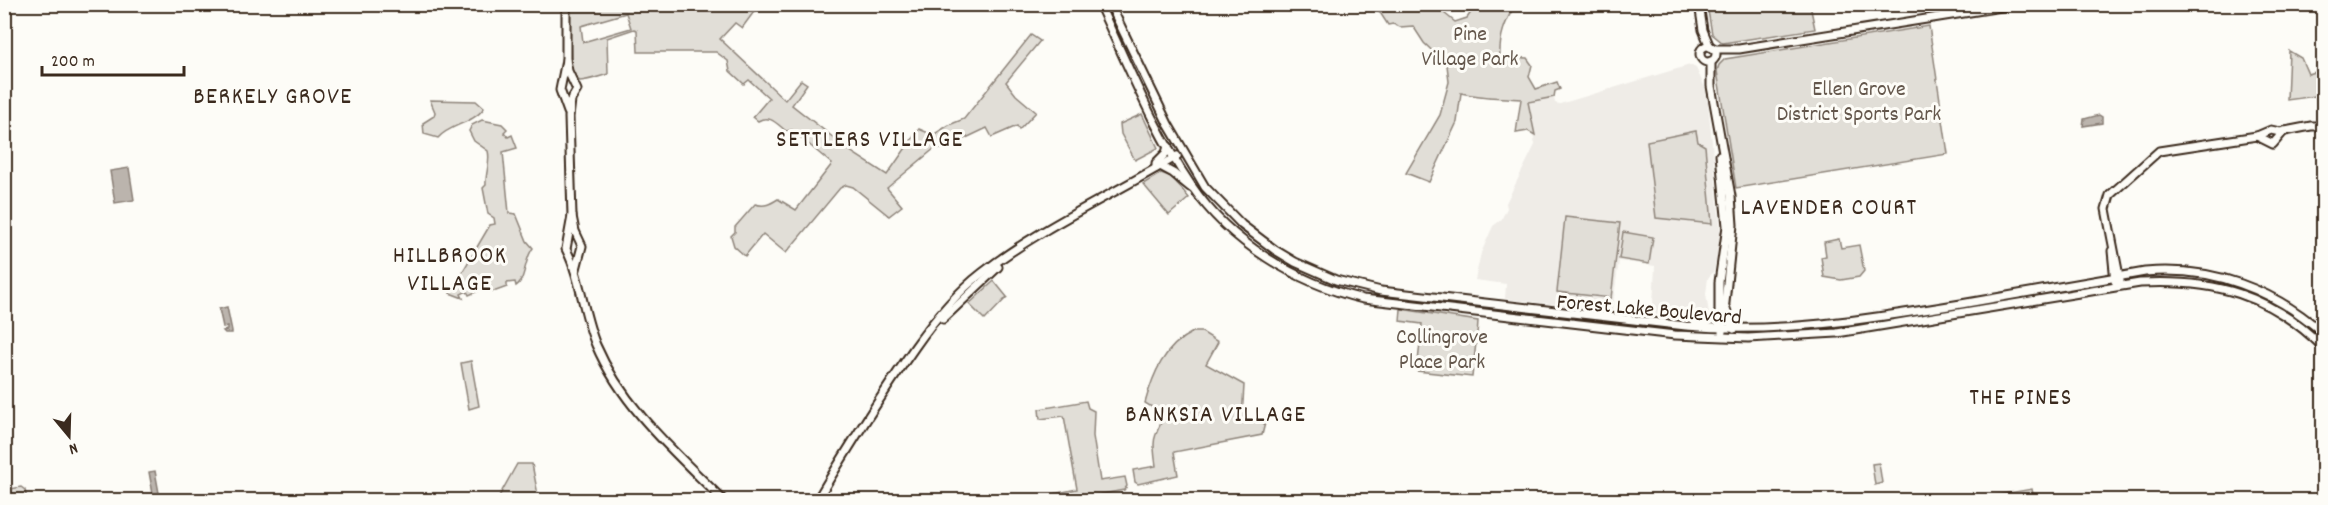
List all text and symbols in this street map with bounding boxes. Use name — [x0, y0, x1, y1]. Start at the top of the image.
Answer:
park label: Pine Village Park — [1421, 20, 1519, 76]
scale bar — [42, 39, 184, 77]
text: 200 m — [51, 50, 95, 75]
park label: Ellen Grove District Sports Park — [1777, 75, 1941, 131]
district label: BERKELY GROVE — [193, 81, 353, 115]
district label: SETTLERS VILLAGE — [776, 124, 964, 158]
district label: LAVENDER COURT — [1740, 192, 1918, 226]
district label: HILLBROOK VILLAGE — [393, 240, 507, 302]
street label: Forest Lake Boulevard — [1555, 287, 1743, 335]
park label: Collingrove Place Park — [1396, 323, 1488, 379]
district label: THE PINES — [1969, 382, 2073, 416]
district label: BANKSIA VILLAGE — [1125, 399, 1307, 433]
north arrow — [39, 406, 99, 466]
text: N — [65, 436, 81, 460]

